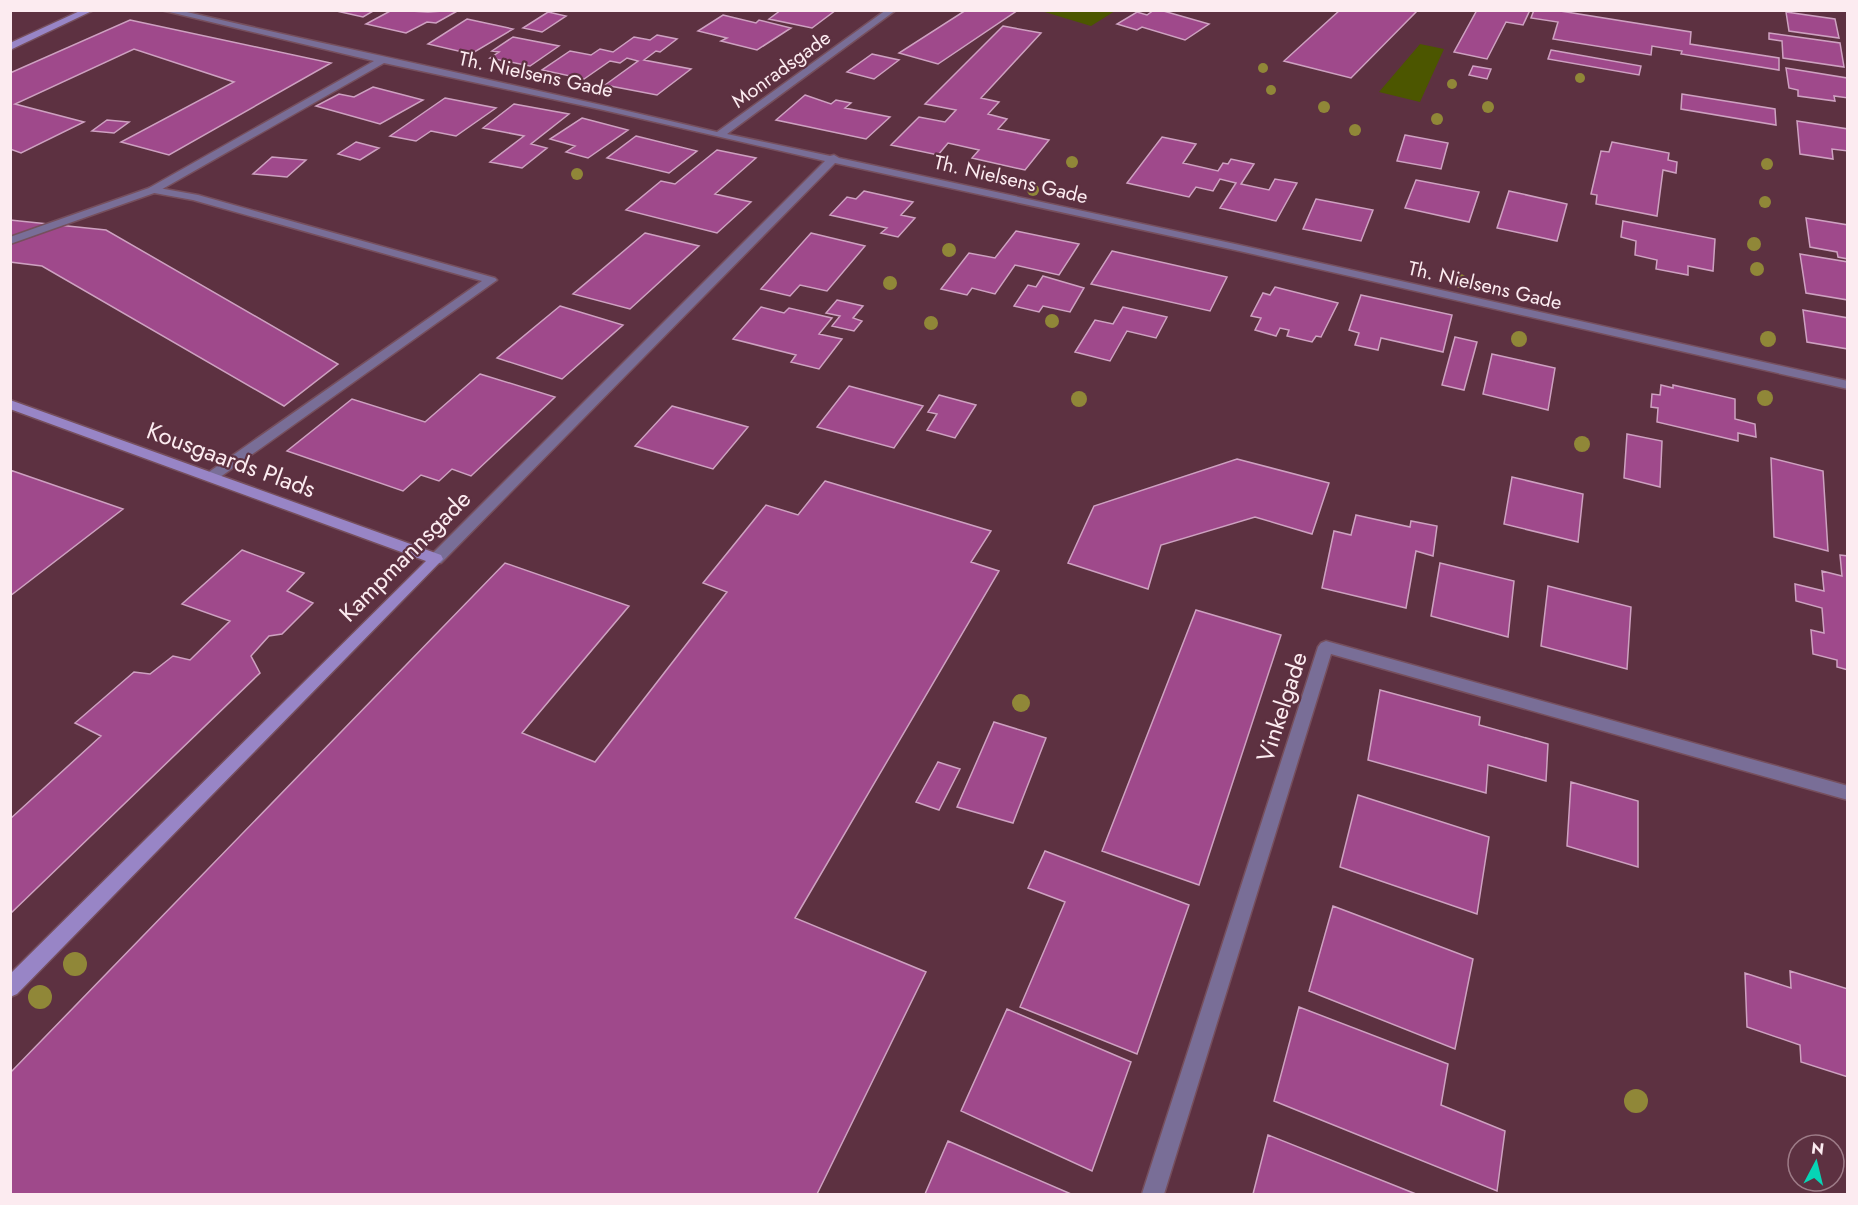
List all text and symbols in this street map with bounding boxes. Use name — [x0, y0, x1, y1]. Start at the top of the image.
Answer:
street label: Monradsgade — [726, 23, 837, 115]
street label: Th. Nielsens Gade — [456, 44, 616, 105]
street label: Th. Nielsens Gade — [931, 148, 1091, 211]
street label: Th. Nielsens Gade — [1405, 254, 1565, 317]
street label: Kousgaards Plads — [142, 413, 320, 506]
street label: Kampmannsgade — [331, 482, 479, 630]
street label: Vinkelgade — [1247, 647, 1316, 766]
north arrow — [1786, 1133, 1846, 1193]
text: N — [1810, 1136, 1825, 1161]

